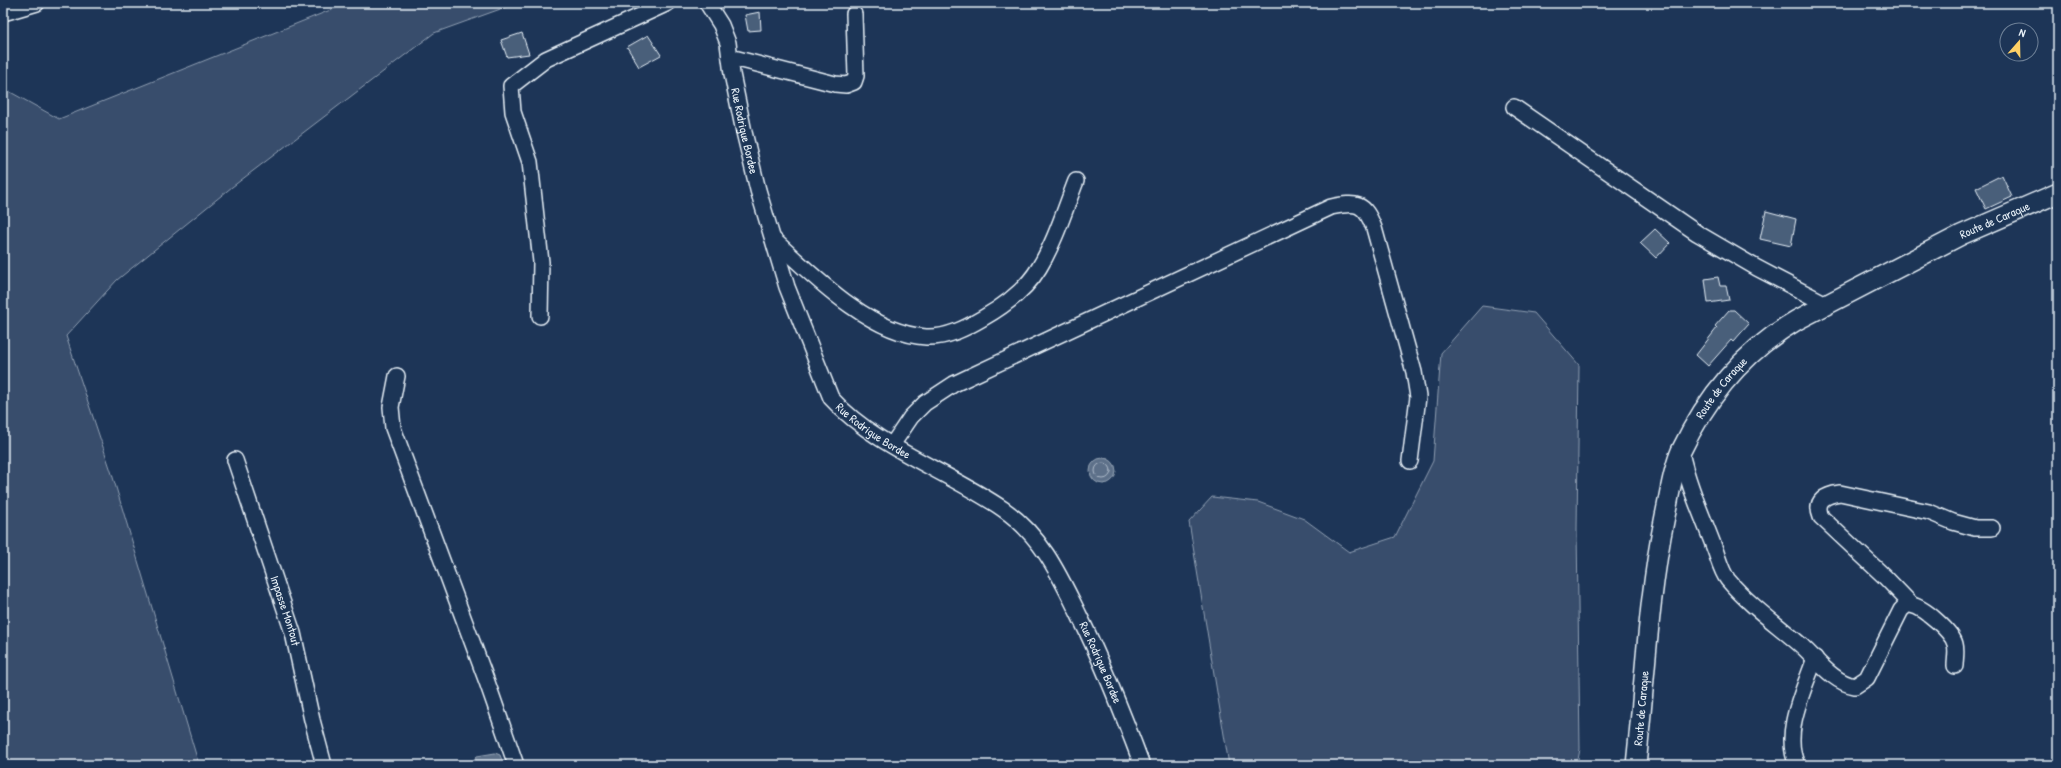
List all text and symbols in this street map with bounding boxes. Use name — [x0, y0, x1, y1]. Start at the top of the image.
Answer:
north arrow — [1999, 22, 2039, 62]
text: N — [2017, 25, 2028, 40]
street label: Rue Rodrigue Bordee — [727, 86, 763, 176]
street label: Route de Caraque — [1957, 197, 2032, 243]
street label: Route de Caraque — [1691, 353, 1751, 422]
street label: Rue Rodrigue Bordee — [832, 399, 914, 463]
street label: Impasse Montout — [266, 573, 305, 648]
street label: Rue Rodrigue Bordee — [1075, 619, 1126, 706]
street label: Route de Caraque — [1629, 670, 1653, 746]

